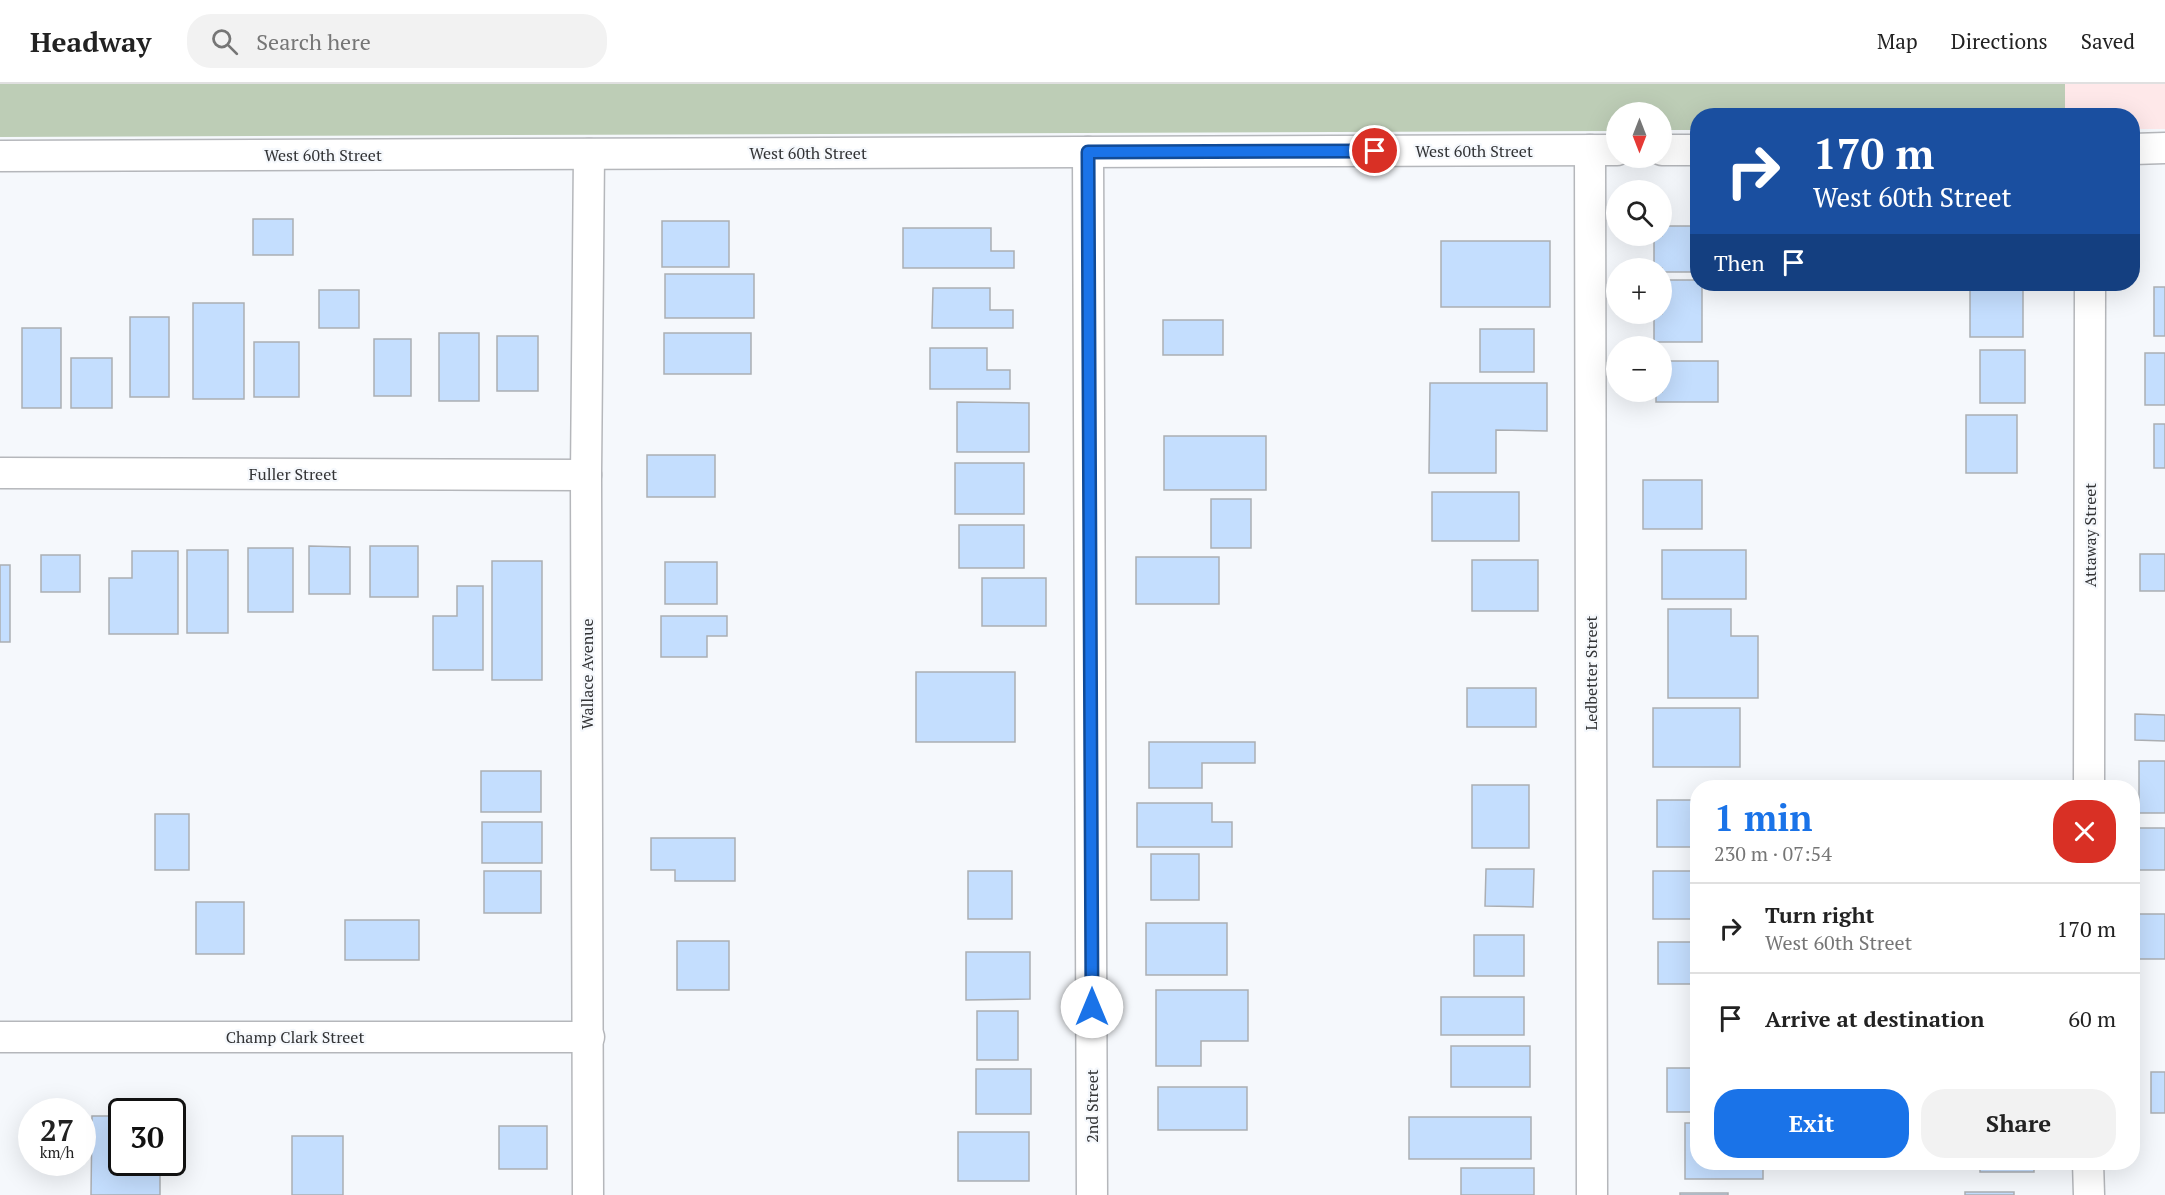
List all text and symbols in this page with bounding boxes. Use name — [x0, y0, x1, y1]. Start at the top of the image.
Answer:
search box — [187, 14, 607, 68]
text: Headway — [30, 23, 151, 60]
icon: search — [208, 25, 241, 58]
text: Search here — [256, 27, 371, 56]
text: Map — [1877, 27, 1918, 55]
text: Directions — [1951, 27, 2048, 55]
text: Saved — [2081, 27, 2135, 55]
north arrow — [1606, 102, 1672, 168]
map controls — [1606, 102, 1672, 402]
pin — [1349, 125, 1400, 176]
text: 170 m — [1813, 125, 1934, 181]
icon: right — [1714, 132, 1792, 210]
icon: arrive — [1358, 134, 1391, 167]
street label: West 60th Street — [1415, 140, 1533, 162]
street label: West 60th Street — [749, 142, 867, 164]
street label: West 60th Street — [264, 144, 382, 166]
text: West 60th Street — [1813, 179, 2012, 215]
button: search — [1606, 180, 1672, 246]
icon: arrive — [1777, 246, 1810, 279]
text: Then — [1714, 248, 1765, 277]
button: + — [1606, 258, 1672, 324]
button: − — [1606, 336, 1672, 402]
street label: Fuller Street — [249, 463, 337, 485]
street label: Attaway Street — [2079, 483, 2101, 587]
street label: Ledbetter Street — [1580, 615, 1602, 731]
street label: Wallace Avenue — [576, 619, 598, 729]
text: 1 min — [1714, 794, 1812, 841]
button: close — [2053, 800, 2116, 863]
text: 230 m · 07:54 — [1714, 840, 1832, 867]
text: Turn right — [1765, 900, 1874, 929]
icon: right — [1714, 912, 1747, 945]
text: 170 m — [2056, 914, 2116, 943]
text: West 60th Street — [1765, 929, 1912, 956]
position arrow — [1060, 975, 1124, 1039]
icon: arrive — [1714, 1002, 1747, 1035]
text: Arrive at destination — [1765, 1004, 1984, 1033]
text: 60 m — [2068, 1004, 2116, 1033]
street label: Champ Clark Street — [226, 1026, 364, 1048]
street label: 2nd Street — [1081, 1069, 1103, 1143]
button: Exit — [1714, 1089, 1909, 1158]
button: Share — [1921, 1089, 2116, 1158]
speed limit sign: 30 — [108, 1098, 186, 1176]
text: 27 — [40, 1110, 74, 1150]
text: km/h — [40, 1142, 74, 1162]

